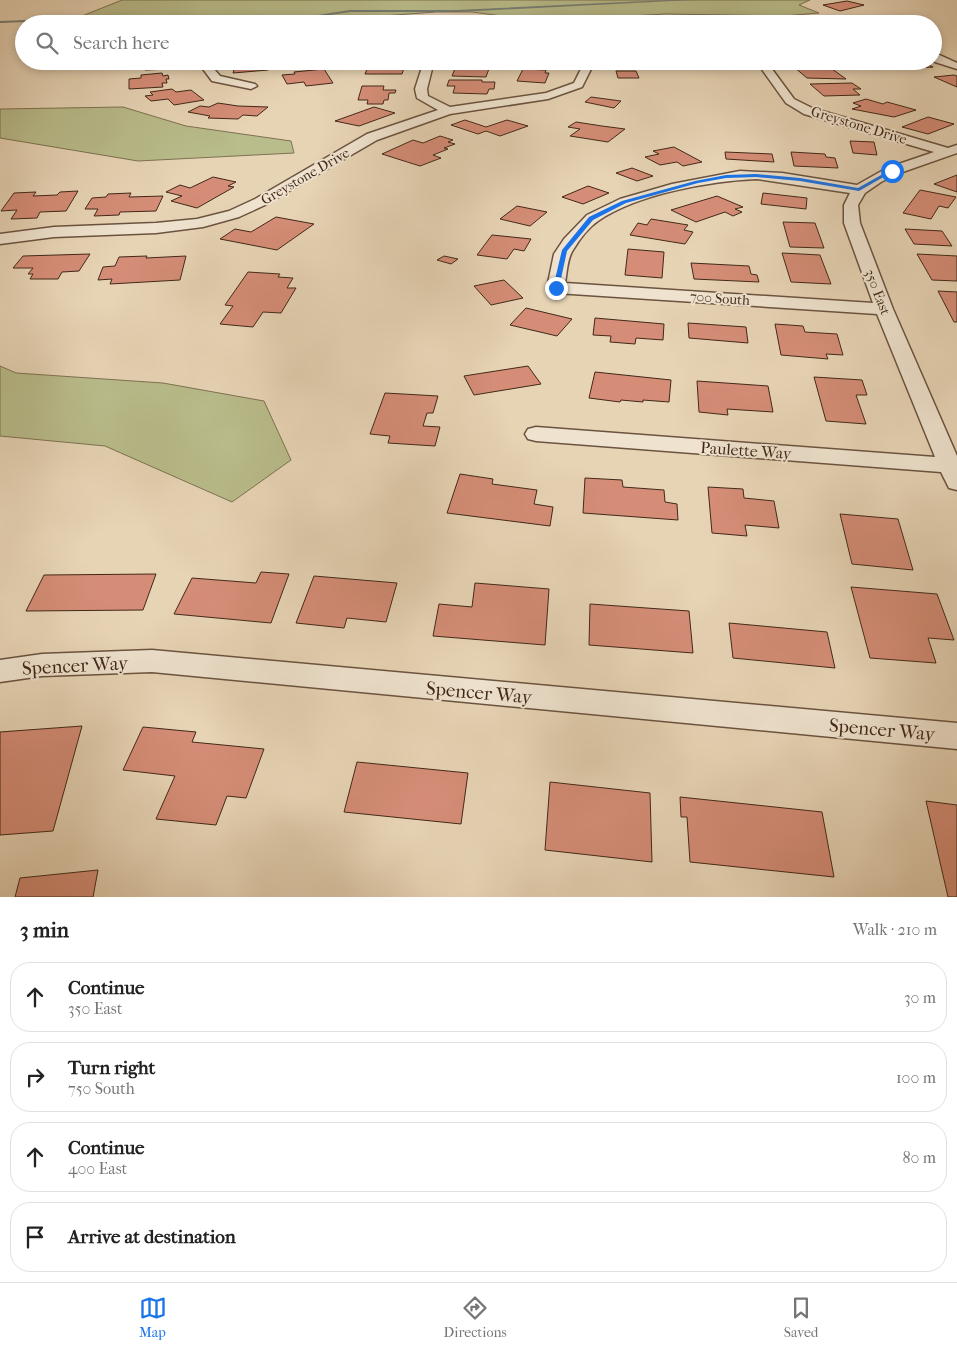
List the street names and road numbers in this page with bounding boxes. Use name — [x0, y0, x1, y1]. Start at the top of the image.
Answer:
street label: Greystone Drive — [809, 103, 909, 148]
street label: Greystone Drive — [258, 144, 353, 209]
street label: 350 East — [861, 267, 894, 317]
street label: 700 South — [689, 288, 751, 309]
street label: Paulette Way — [700, 438, 793, 463]
street label: Spencer Way — [21, 652, 130, 680]
street label: Spencer Way — [425, 677, 534, 709]
street label: Spencer Way — [828, 714, 937, 746]

